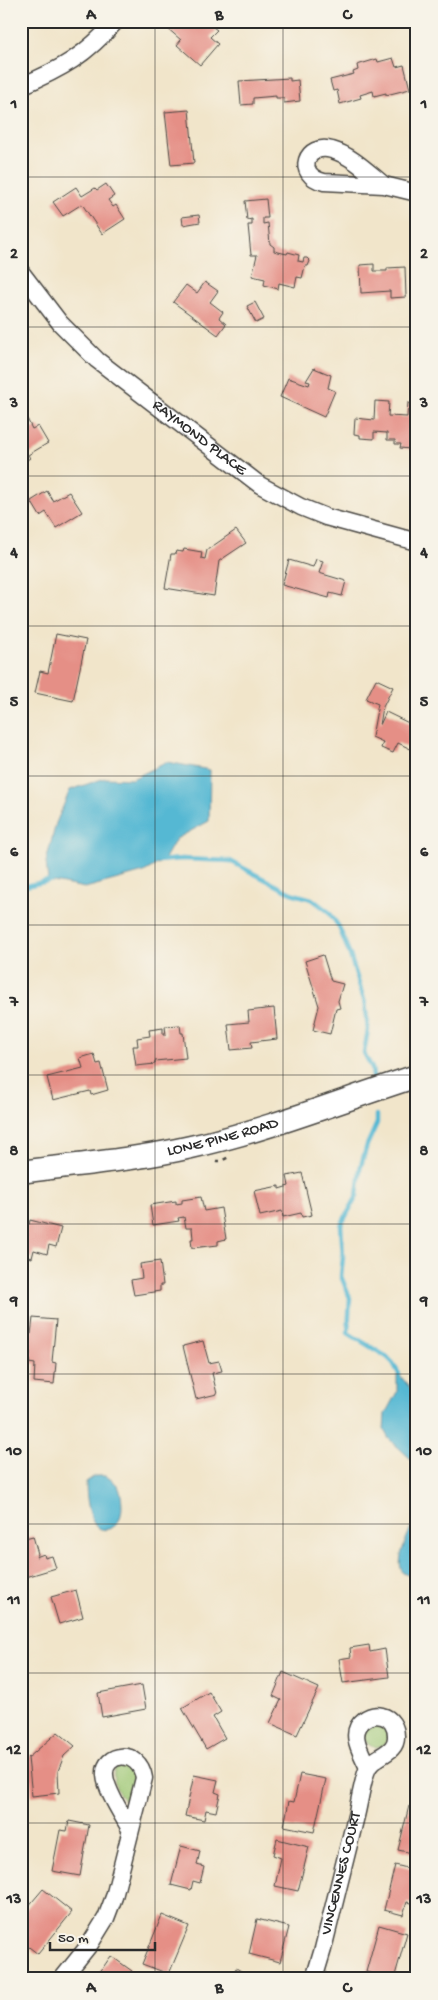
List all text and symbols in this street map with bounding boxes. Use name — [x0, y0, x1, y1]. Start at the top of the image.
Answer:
text: A — [85, 7, 97, 26]
text: B — [214, 7, 224, 26]
text: C — [342, 7, 353, 26]
text: 1 — [10, 96, 17, 115]
text: 1 — [420, 96, 427, 115]
text: 2 — [10, 246, 18, 265]
text: 2 — [420, 246, 428, 265]
text: 3 — [9, 395, 18, 414]
text: 3 — [419, 395, 428, 414]
street label: RAYMOND PLACE — [148, 396, 251, 481]
text: 4 — [9, 545, 18, 564]
text: 4 — [419, 545, 428, 564]
text: 5 — [10, 694, 19, 713]
text: 5 — [420, 694, 429, 713]
text: 6 — [10, 844, 19, 863]
text: 6 — [420, 844, 429, 863]
text: 7 — [9, 994, 19, 1013]
text: 7 — [419, 994, 429, 1013]
street label: LONE PINE ROAD — [166, 1114, 281, 1161]
text: 8 — [10, 1143, 19, 1162]
text: 8 — [420, 1143, 429, 1162]
text: 9 — [9, 1293, 18, 1312]
text: 9 — [419, 1293, 428, 1312]
text: 10 — [5, 1443, 22, 1462]
text: 10 — [415, 1443, 432, 1462]
text: 11 — [7, 1592, 20, 1611]
text: 11 — [417, 1592, 430, 1611]
text: 12 — [6, 1742, 21, 1761]
text: 12 — [416, 1742, 431, 1761]
street label: VINCENNES COURT — [317, 1809, 366, 1938]
text: 13 — [6, 1891, 21, 1910]
text: 13 — [416, 1891, 431, 1910]
scale bar — [50, 1920, 155, 1952]
text: 50 m — [58, 1930, 89, 1948]
text: A — [85, 1980, 97, 1999]
text: B — [214, 1980, 224, 1999]
text: C — [342, 1980, 353, 1999]

